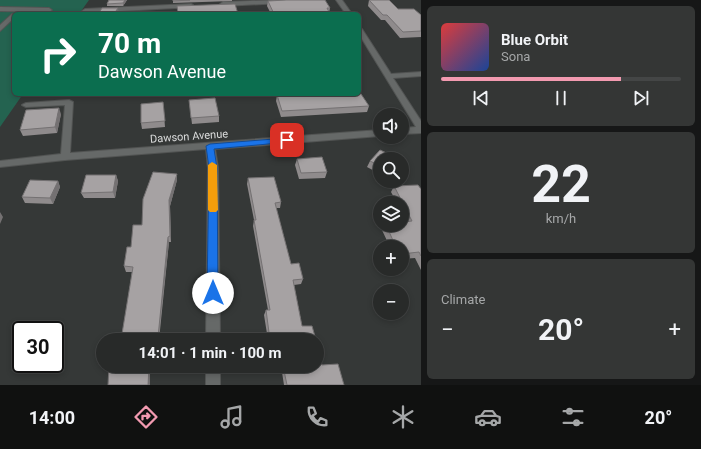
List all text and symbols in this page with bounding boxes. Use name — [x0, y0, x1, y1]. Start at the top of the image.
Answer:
text: 70 m — [98, 27, 161, 60]
icon: right — [32, 28, 84, 80]
text: Blue Orbit — [501, 31, 568, 49]
text: Sona — [501, 49, 530, 64]
text: Dawson Avenue — [98, 61, 226, 82]
icon: previous — [470, 87, 492, 109]
icon: pause — [550, 87, 572, 109]
icon: next — [630, 87, 652, 109]
map controls — [373, 108, 409, 320]
button: sound — [373, 108, 409, 144]
pin — [270, 123, 304, 157]
street label: Dawson Avenue — [150, 127, 229, 146]
icon: arrive — [276, 129, 298, 151]
button: search — [373, 152, 409, 188]
text: 22 — [531, 154, 591, 215]
button: layers — [373, 196, 409, 232]
text: km/h — [546, 211, 576, 226]
button: + — [373, 240, 409, 276]
position arrow — [192, 272, 234, 314]
button: − — [373, 284, 409, 320]
text: Climate — [441, 292, 485, 307]
text: 20° — [538, 312, 584, 347]
text: − — [441, 317, 454, 342]
text: + — [669, 317, 681, 342]
speed limit sign: 30 — [12, 321, 64, 373]
text: 14:01 · 1 min · 100 m — [139, 344, 281, 362]
icon: directions — [132, 403, 160, 431]
icon: music — [218, 403, 246, 431]
icon: phone — [303, 403, 331, 431]
icon: climate — [389, 403, 417, 431]
icon: car — [474, 403, 502, 431]
icon: filters — [559, 403, 587, 431]
text: 14:00 — [29, 407, 75, 428]
text: 20° — [645, 407, 672, 428]

